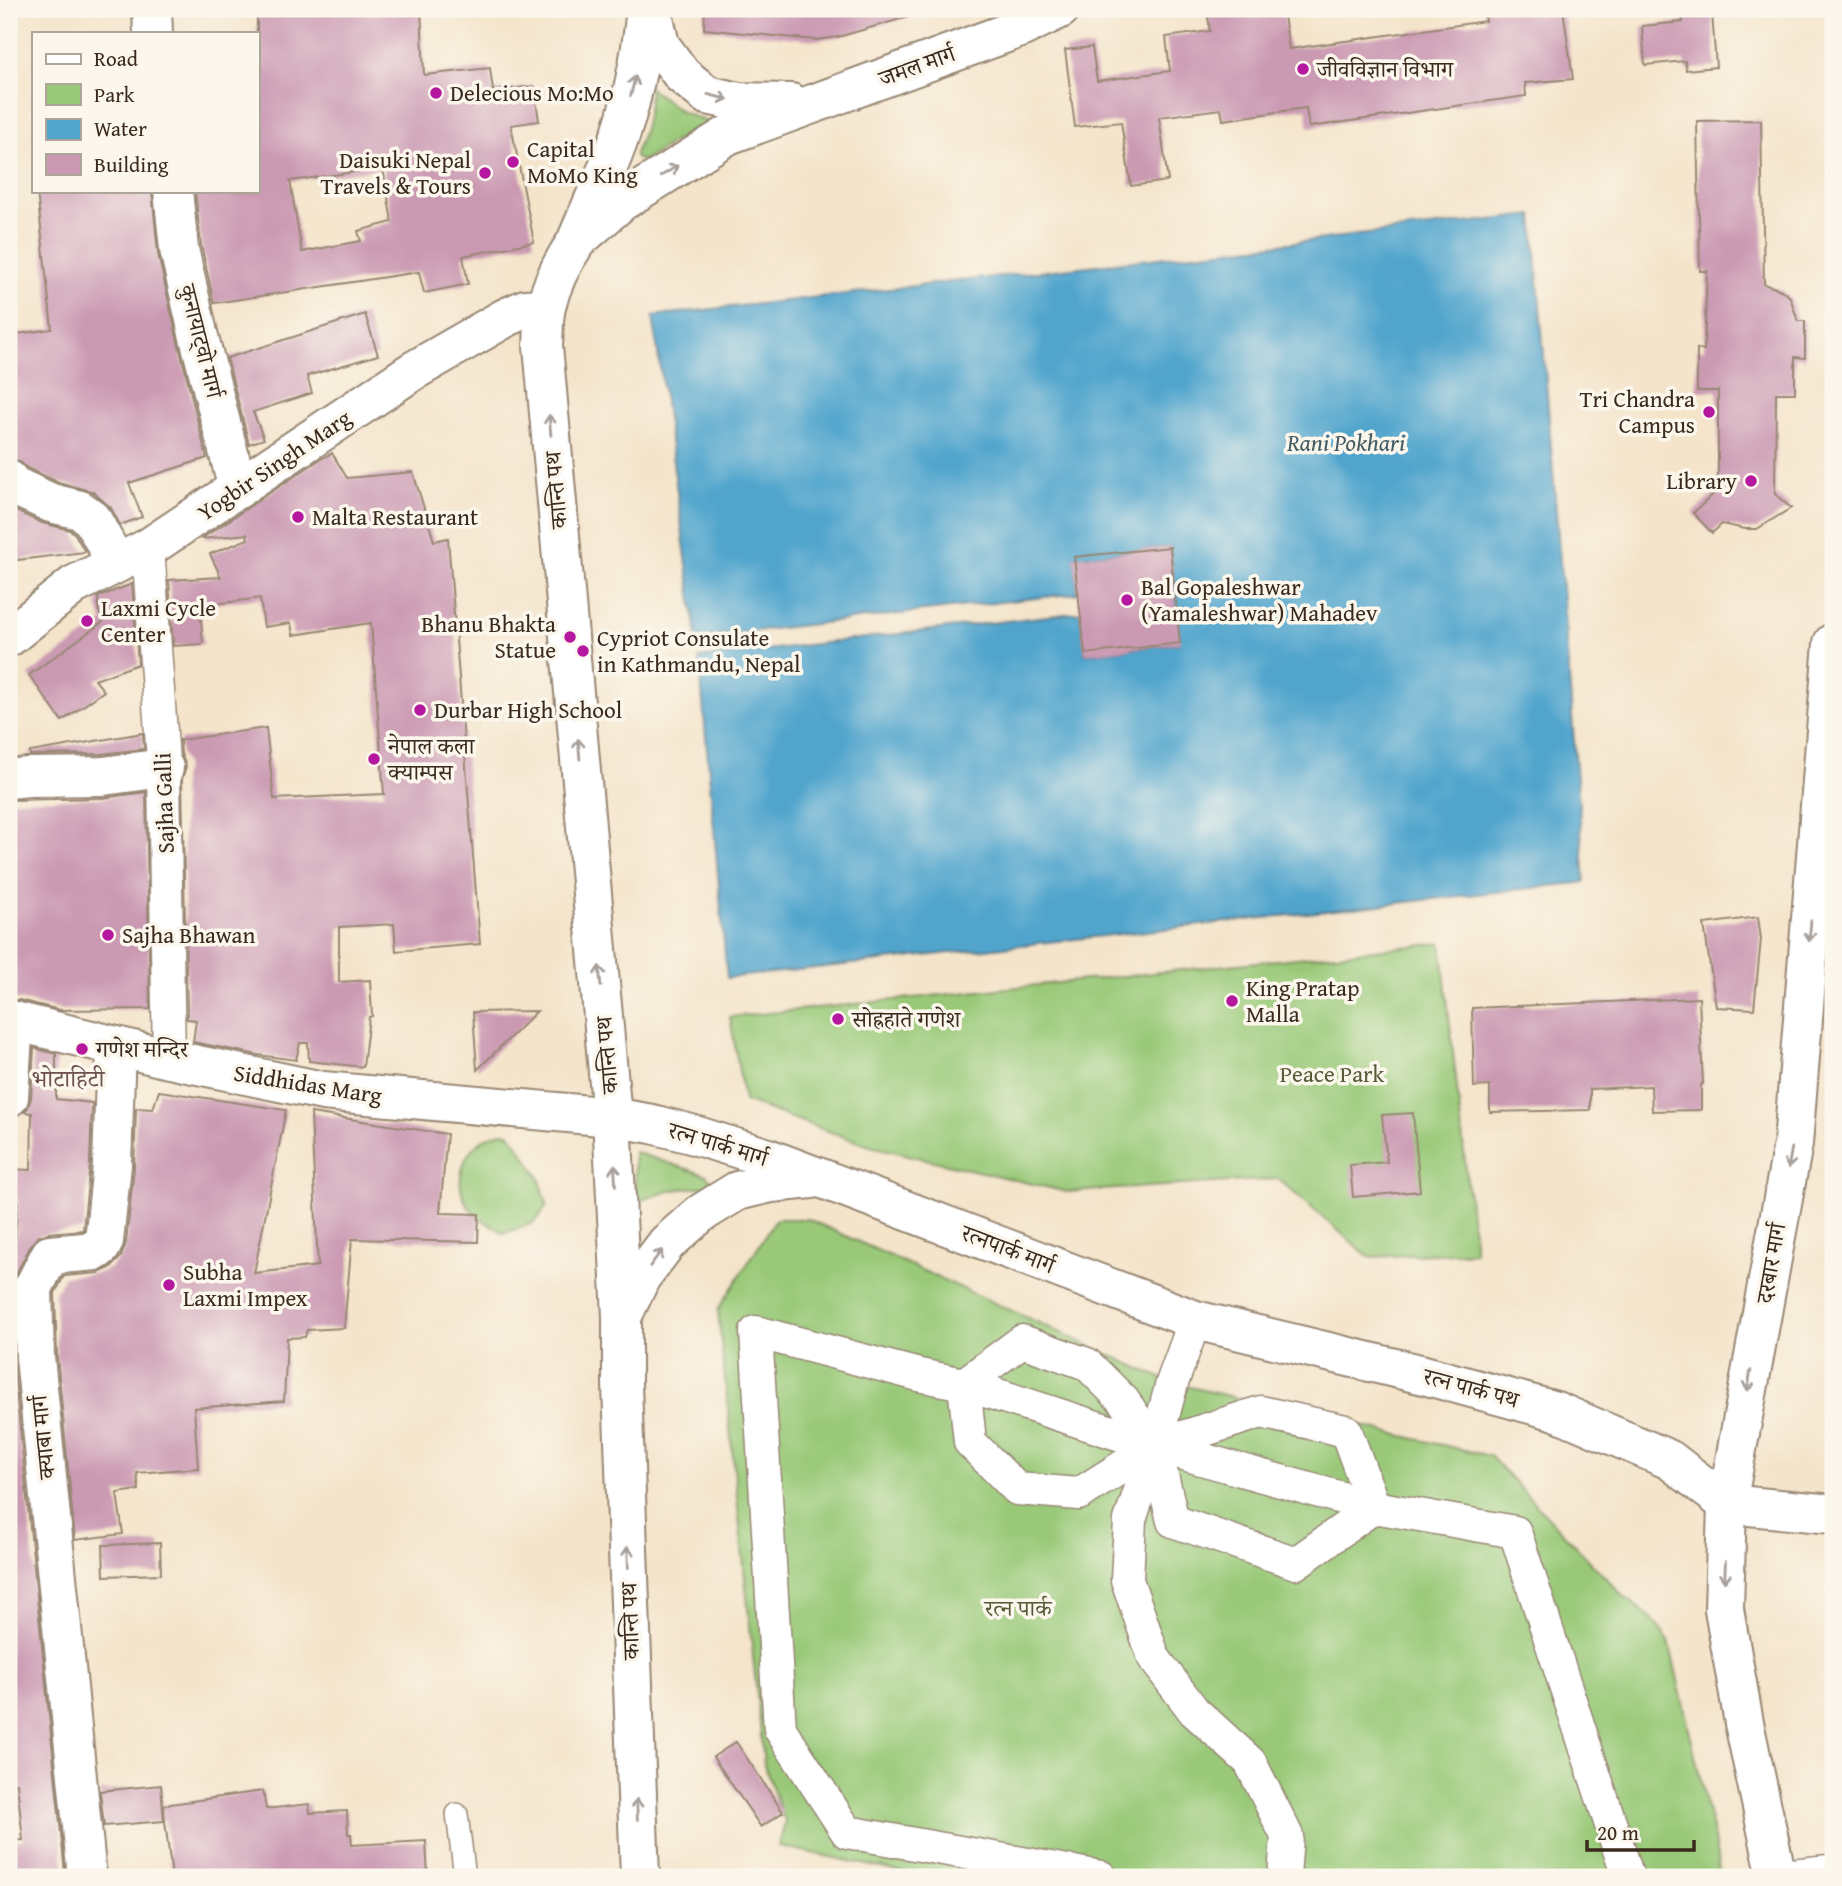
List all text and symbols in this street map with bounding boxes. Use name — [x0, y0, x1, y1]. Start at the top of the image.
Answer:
legend — [32, 32, 259, 192]
street label: जमल मार्ग — [873, 36, 960, 95]
text: Road — [94, 43, 139, 74]
place label: जीवविज्ञान विभाग — [1316, 52, 1454, 85]
marker: जीवविज्ञान विभाग — [1295, 61, 1311, 77]
one-way arrow — [627, 75, 641, 98]
place label: Delecious Mo:Mo — [450, 76, 614, 109]
text: Park — [94, 79, 135, 110]
marker: Delecious Mo:Mo — [428, 85, 444, 101]
one-way arrow — [706, 91, 729, 104]
text: Water — [94, 113, 147, 144]
place label: Capital MoMo King — [527, 132, 638, 191]
place label: Daisuki Nepal Travels & Tours — [321, 143, 471, 202]
text: Building — [94, 149, 169, 180]
marker: Capital MoMo King — [505, 154, 521, 170]
one-way arrow — [658, 164, 678, 178]
marker: Daisuki Nepal Travels & Tours — [477, 165, 493, 181]
street label: कुनायाट्वो मार्ग — [171, 280, 232, 402]
place label: Tri Chandra Campus — [1580, 382, 1695, 441]
street label: Yogbir Singh Marg — [190, 400, 358, 528]
marker: Tri Chandra Campus — [1701, 404, 1717, 420]
one-way arrow — [544, 414, 557, 437]
water label: Rani Pokhari — [1286, 425, 1405, 460]
street label: कान्ति पथ — [536, 449, 575, 531]
place label: Library — [1666, 464, 1738, 497]
marker: Library — [1743, 473, 1759, 489]
place label: Malta Restaurant — [312, 500, 478, 533]
marker: Malta Restaurant — [290, 509, 306, 525]
place label: Bal Gopaleshwar (Yamaleshwar) Mahadev — [1141, 570, 1378, 629]
place label: Laxmi Cycle Center — [101, 591, 216, 650]
marker: Bal Gopaleshwar (Yamaleshwar) Mahadev — [1119, 592, 1135, 608]
place label: Bhanu Bhakta Statue — [421, 607, 556, 666]
marker: Laxmi Cycle Center — [79, 613, 95, 629]
place label: Cypriot Consulate in Kathmandu, Nepal — [597, 621, 800, 680]
marker: Bhanu Bhakta Statue — [562, 629, 578, 645]
marker: Cypriot Consulate in Kathmandu, Nepal — [575, 643, 591, 659]
place label: Durbar High School — [434, 693, 622, 726]
marker: Durbar High School — [412, 702, 428, 718]
place label: नेपाल कला क्याम्पस — [387, 729, 476, 788]
one-way arrow — [573, 739, 586, 761]
marker: नेपाल कला क्याम्पस — [366, 751, 382, 767]
street label: Sajha Galli — [145, 752, 182, 854]
place label: Sajha Bhawan — [122, 918, 255, 951]
one-way arrow — [1803, 919, 1816, 942]
marker: Sajha Bhawan — [100, 927, 116, 943]
one-way arrow — [593, 965, 606, 988]
place label: King Pratap Malla — [1246, 971, 1359, 1030]
marker: King Pratap Malla — [1224, 993, 1240, 1009]
place label: सोह्रहाते गणेश — [851, 1002, 962, 1035]
marker: सोह्रहाते गणेश — [830, 1011, 846, 1027]
street label: कान्ति पथ — [587, 1014, 626, 1096]
place label: गणेश मन्दिर — [95, 1032, 189, 1065]
marker: गणेश मन्दिर — [74, 1041, 90, 1057]
street label: Siddhidas Marg — [232, 1056, 385, 1112]
park label: Peace Park — [1280, 1057, 1385, 1090]
district label: भोटाहिटी — [32, 1061, 106, 1096]
street label: रत्न पार्क मार्ग — [663, 1112, 773, 1175]
one-way arrow — [1783, 1146, 1797, 1169]
one-way arrow — [609, 1164, 622, 1187]
street label: रत्नपार्क मार्ग — [956, 1215, 1061, 1282]
street label: दरबार मार्ग — [1747, 1219, 1794, 1307]
one-way arrow — [648, 1248, 663, 1267]
place label: Subha Laxmi Impex — [183, 1255, 308, 1314]
marker: Subha Laxmi Impex — [161, 1277, 177, 1293]
street label: रत्न पार्क पथ — [1419, 1359, 1524, 1416]
one-way arrow — [1742, 1369, 1756, 1392]
street label: क्याबा मार्ग — [22, 1393, 63, 1482]
one-way arrow — [621, 1546, 635, 1569]
one-way arrow — [1718, 1560, 1731, 1583]
street label: कान्ति पथ — [612, 1580, 647, 1661]
park label: रत्न पार्क — [983, 1591, 1053, 1624]
one-way arrow — [631, 1798, 644, 1821]
scale bar — [1587, 1809, 1693, 1853]
text: 20 m — [1597, 1817, 1639, 1848]

